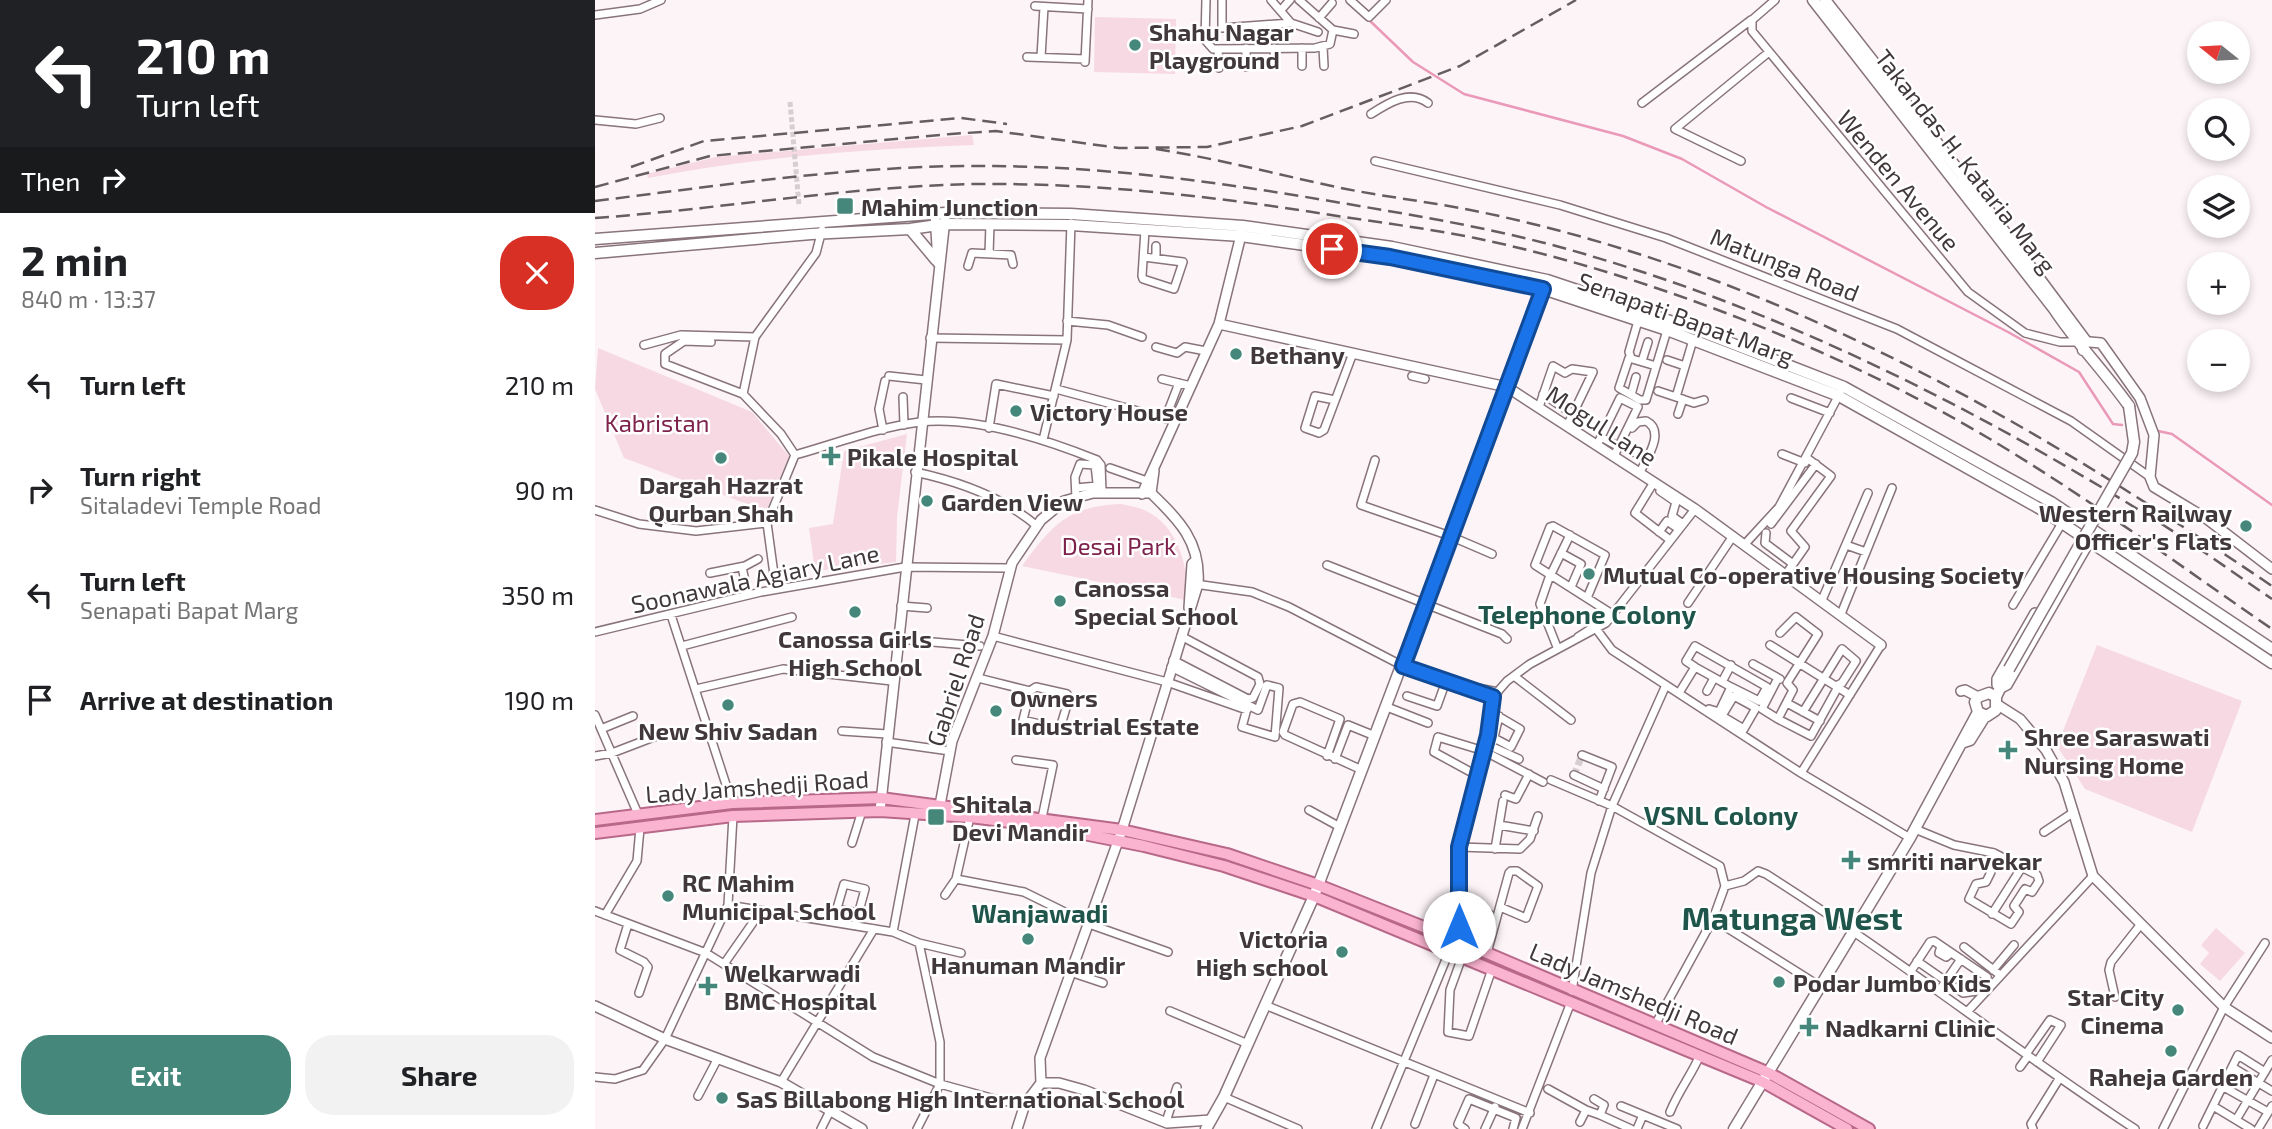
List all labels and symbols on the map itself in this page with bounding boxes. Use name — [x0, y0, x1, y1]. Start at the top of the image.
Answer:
place label: Shahu Nagar Playground — [1149, 17, 1295, 74]
north arrow — [2187, 21, 2251, 84]
marker: Shahu Nagar Playground — [1127, 37, 1143, 53]
street label: Takandas H. Kataria Marg — [1869, 43, 2063, 279]
street label: Wenden Avenue — [1832, 104, 1966, 256]
place label: Mahim Junction — [861, 192, 1038, 221]
marker: Mahim Junction — [835, 196, 855, 216]
pin — [1302, 219, 1362, 279]
street label: Matunga Road — [1706, 221, 1864, 307]
street label: Senapati Bapat Marg — [1574, 265, 1798, 371]
place label: Bethany — [1250, 340, 1345, 369]
marker: Bethany — [1228, 346, 1244, 362]
street label: Mogul Lane — [1541, 379, 1663, 471]
place label: Victory House — [1030, 397, 1188, 426]
marker: Victory House — [1008, 403, 1024, 419]
park label: Kabristan — [604, 408, 710, 437]
place label: Pikale Hospital — [847, 442, 1018, 471]
marker: Pikale Hospital — [821, 446, 841, 466]
marker: Dargah Hazrat Qurban Shah — [713, 450, 729, 466]
place label: Dargah Hazrat Qurban Shah — [639, 470, 803, 528]
place label: Garden View — [941, 487, 1084, 516]
marker: Garden View — [919, 493, 935, 509]
place label: Western Railway Officer's Flats — [2039, 498, 2232, 555]
marker: Western Railway Officer's Flats — [2238, 518, 2254, 534]
park label: Desai Park — [1062, 531, 1176, 560]
street label: Soonawala Agiary Lane — [628, 538, 882, 618]
place label: Mutual Co-operative Housing Society — [1603, 560, 2025, 589]
marker: Mutual Co-operative Housing Society — [1581, 566, 1597, 582]
place label: Canossa Special School — [1074, 573, 1238, 630]
marker: Canossa Special School — [1052, 593, 1068, 609]
district label: Telephone Colony — [1478, 598, 1696, 630]
marker: Canossa Girls High School — [847, 604, 863, 620]
street label: Gabriel Road — [920, 610, 990, 750]
place label: Canossa Girls High School — [778, 624, 932, 681]
place label: Owners Industrial Estate — [1010, 683, 1199, 740]
marker: New Shiv Sadan — [720, 697, 736, 713]
marker: Owners Industrial Estate — [988, 703, 1004, 719]
place label: New Shiv Sadan — [638, 716, 818, 745]
place label: Shree Saraswati Nursing Home — [2024, 722, 2210, 779]
marker: Shree Saraswati Nursing Home — [1998, 740, 2018, 760]
street label: Lady Jamshedji Road — [644, 764, 870, 808]
place label: Shitala Devi Mandir — [952, 789, 1089, 846]
district label: VSNL Colony — [1644, 799, 1799, 831]
marker: Shitala Devi Mandir — [926, 807, 946, 827]
place label: smriti narvekar — [1867, 846, 2043, 875]
marker: smriti narvekar — [1841, 850, 1861, 870]
place label: RC Mahim Municipal School — [682, 868, 876, 925]
marker: RC Mahim Municipal School — [660, 888, 676, 904]
position arrow — [1422, 890, 1496, 964]
district label: Wanjawadi — [971, 897, 1109, 928]
district label: Matunga West — [1681, 898, 1903, 936]
place label: Victoria High school — [1196, 924, 1328, 981]
marker: Hanuman Mandir — [1020, 931, 1036, 947]
street label: Lady Jamshedji Road — [1525, 936, 1743, 1050]
marker: Victoria High school — [1334, 944, 1350, 960]
place label: Hanuman Mandir — [931, 950, 1126, 979]
place label: Welkarwadi BMC Hospital — [724, 958, 877, 1015]
place label: Podar Jumbo Kids — [1793, 968, 1991, 997]
marker: Podar Jumbo Kids — [1771, 974, 1787, 990]
marker: Welkarwadi BMC Hospital — [698, 976, 718, 996]
place label: Star City Cinema — [2067, 982, 2164, 1039]
marker: Star City Cinema — [2170, 1002, 2186, 1018]
place label: Nadkarni Clinic — [1825, 1013, 1996, 1042]
marker: Nadkarni Clinic — [1799, 1017, 1819, 1037]
marker: Raheja Garden — [2163, 1043, 2179, 1059]
place label: Raheja Garden — [2089, 1062, 2253, 1091]
place label: SaS Billabong High International School — [736, 1084, 1185, 1113]
marker: SaS Billabong High International School — [714, 1090, 730, 1106]

